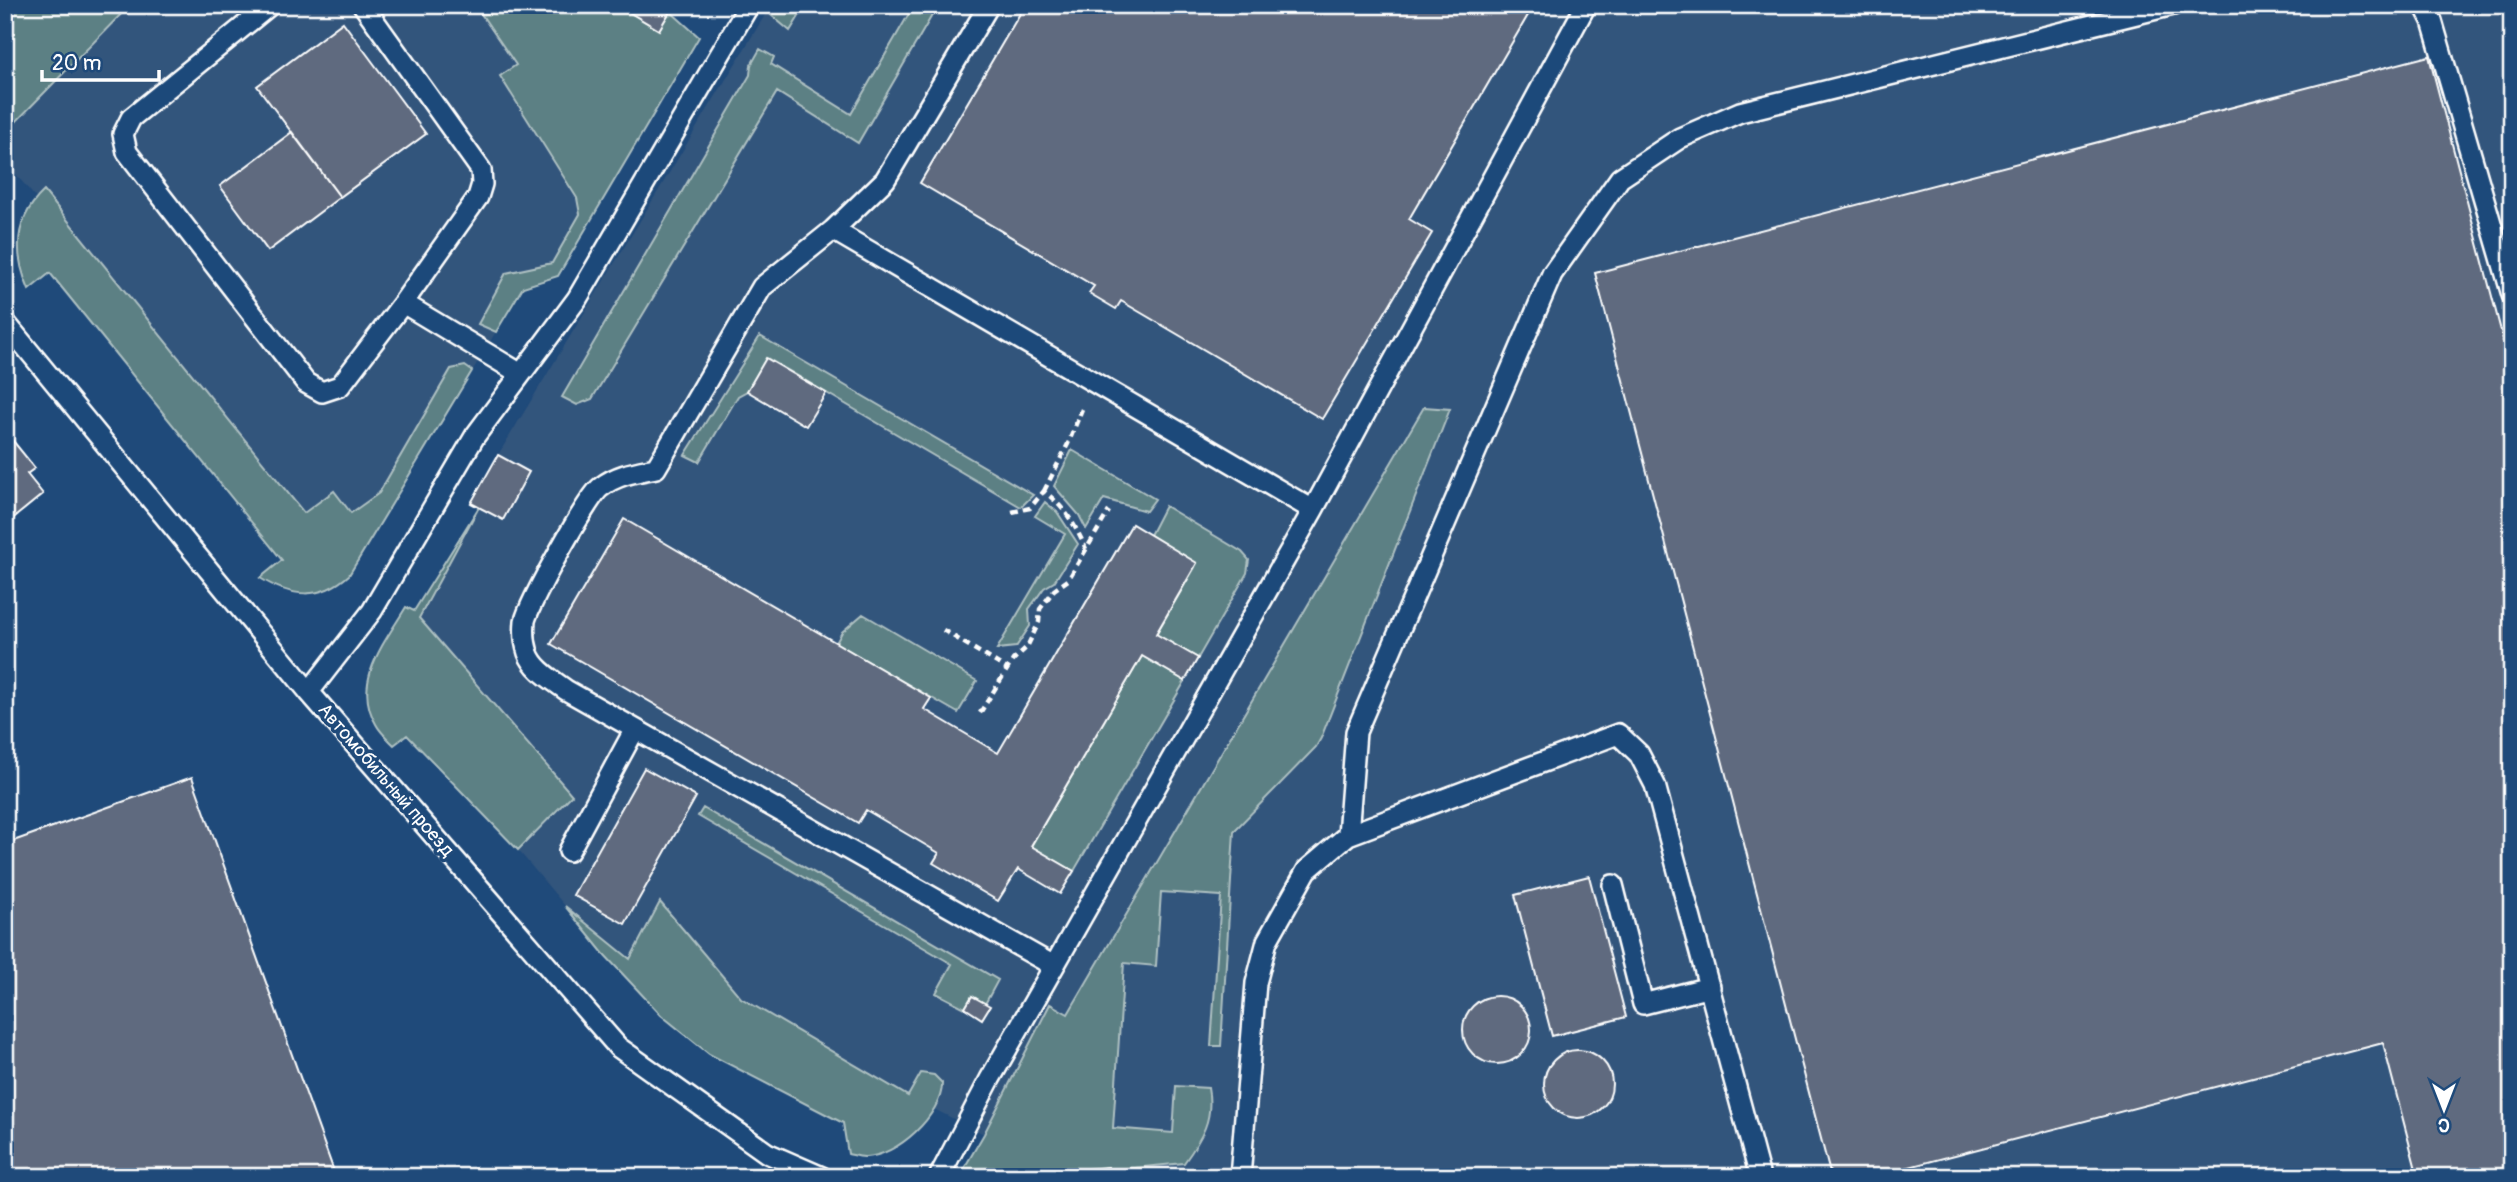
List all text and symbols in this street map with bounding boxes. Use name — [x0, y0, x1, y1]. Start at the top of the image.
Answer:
scale bar — [42, 38, 159, 82]
text: 20 m — [52, 50, 101, 77]
street label: Автомобильный проезд — [313, 698, 460, 862]
north arrow — [2408, 1074, 2478, 1144]
text: С — [2438, 1113, 2450, 1137]

